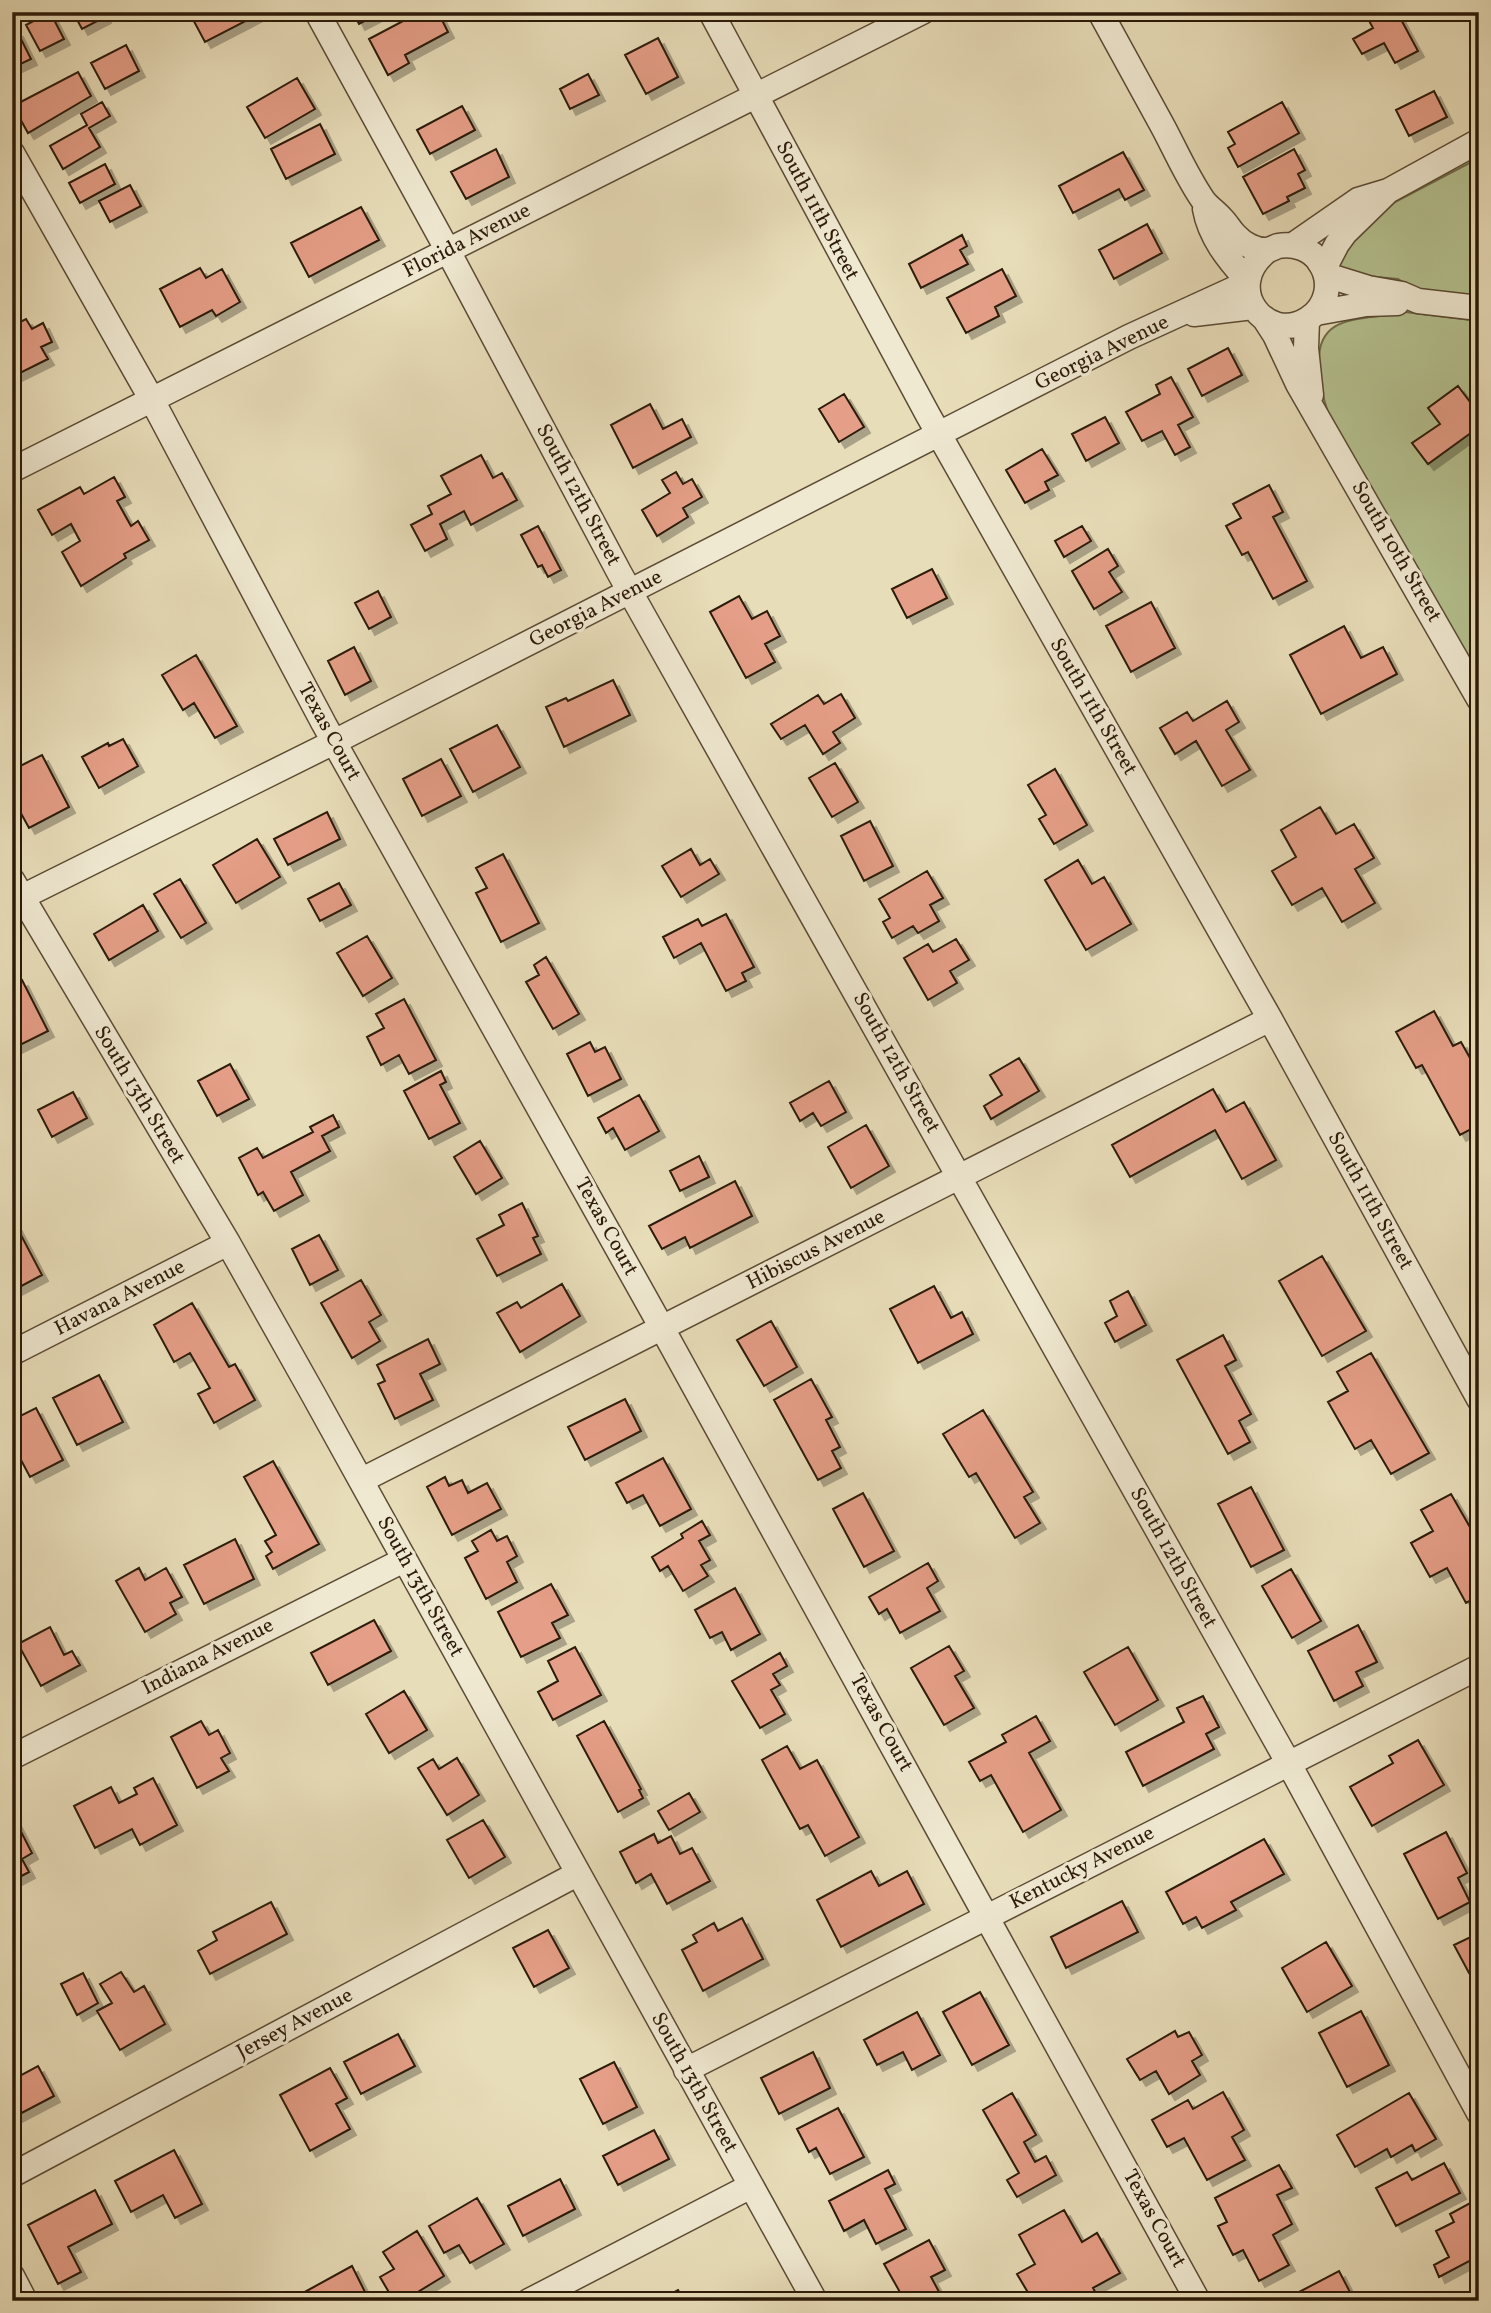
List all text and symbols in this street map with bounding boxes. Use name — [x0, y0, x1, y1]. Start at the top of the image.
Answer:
street label: South 11th Street — [768, 136, 866, 286]
street label: Florida Avenue — [398, 196, 536, 286]
street label: Georgia Avenue — [1030, 308, 1174, 398]
street label: South 12th Street — [528, 419, 628, 571]
street label: South 10th Street — [1344, 476, 1448, 628]
street label: Georgia Avenue — [525, 563, 668, 655]
street label: South 11th Street — [1042, 633, 1144, 781]
street label: Texas Court — [290, 678, 368, 786]
street label: South 12th Street — [845, 987, 947, 1139]
street label: South 13th Street — [86, 1020, 192, 1170]
street label: South 11th Street — [1320, 1127, 1420, 1275]
street label: Texas Court — [567, 1173, 645, 1281]
street label: Hibiscus Avenue — [742, 1203, 890, 1297]
street label: Havana Avenue — [50, 1253, 190, 1343]
street label: South 12th Street — [1122, 1482, 1224, 1634]
street label: South 13th Street — [369, 1511, 471, 1663]
street label: Indiana Avenue — [137, 1611, 279, 1703]
street label: Texas Court — [842, 1669, 920, 1777]
street label: Kentucky Avenue — [1005, 1819, 1159, 1917]
street label: Jersey Avenue — [232, 1981, 358, 2067]
street label: South 13th Street — [643, 2007, 745, 2159]
street label: Texas Court — [1115, 2165, 1193, 2273]

